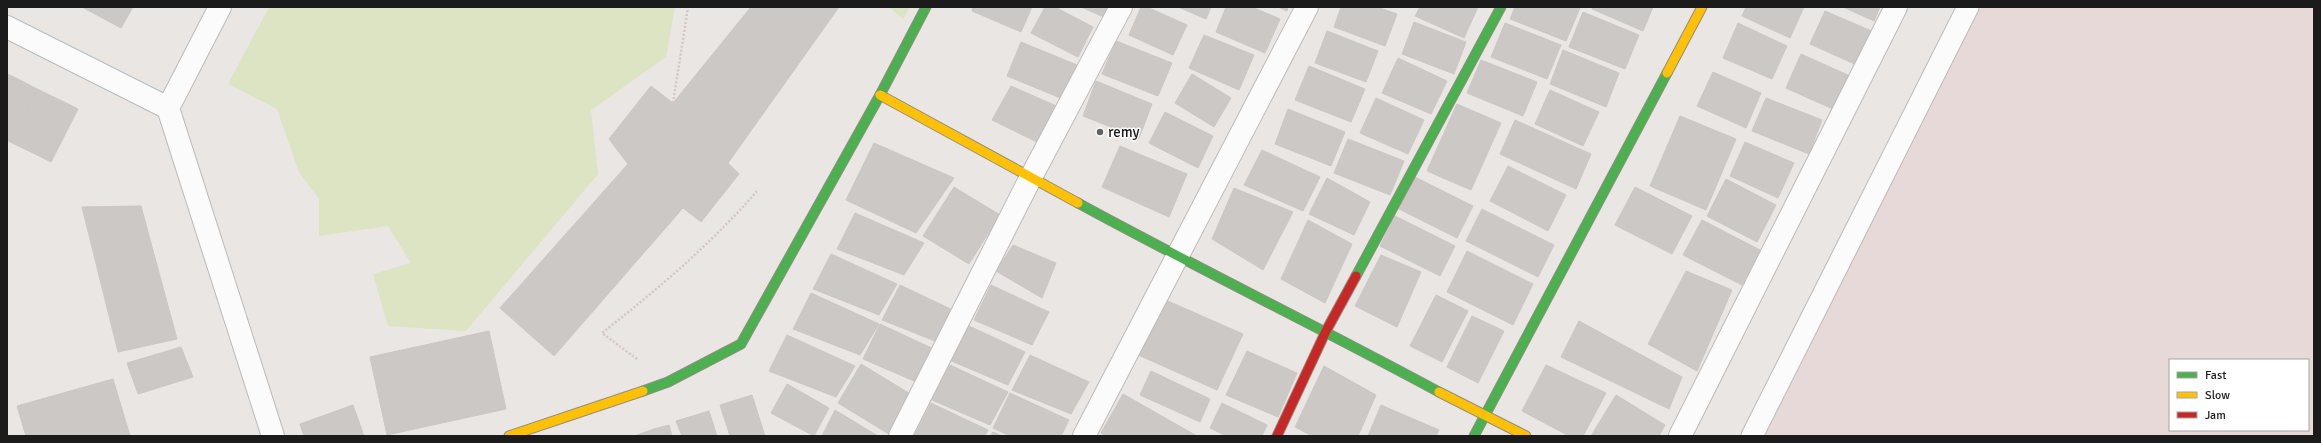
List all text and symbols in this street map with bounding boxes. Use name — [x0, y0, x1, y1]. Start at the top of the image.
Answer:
place label: remy — [1108, 123, 1139, 141]
marker: remy — [1095, 127, 1105, 137]
legend — [2169, 359, 2309, 431]
text: Fast — [2205, 368, 2226, 383]
text: Slow — [2205, 388, 2230, 403]
text: Jam — [2205, 408, 2226, 423]

